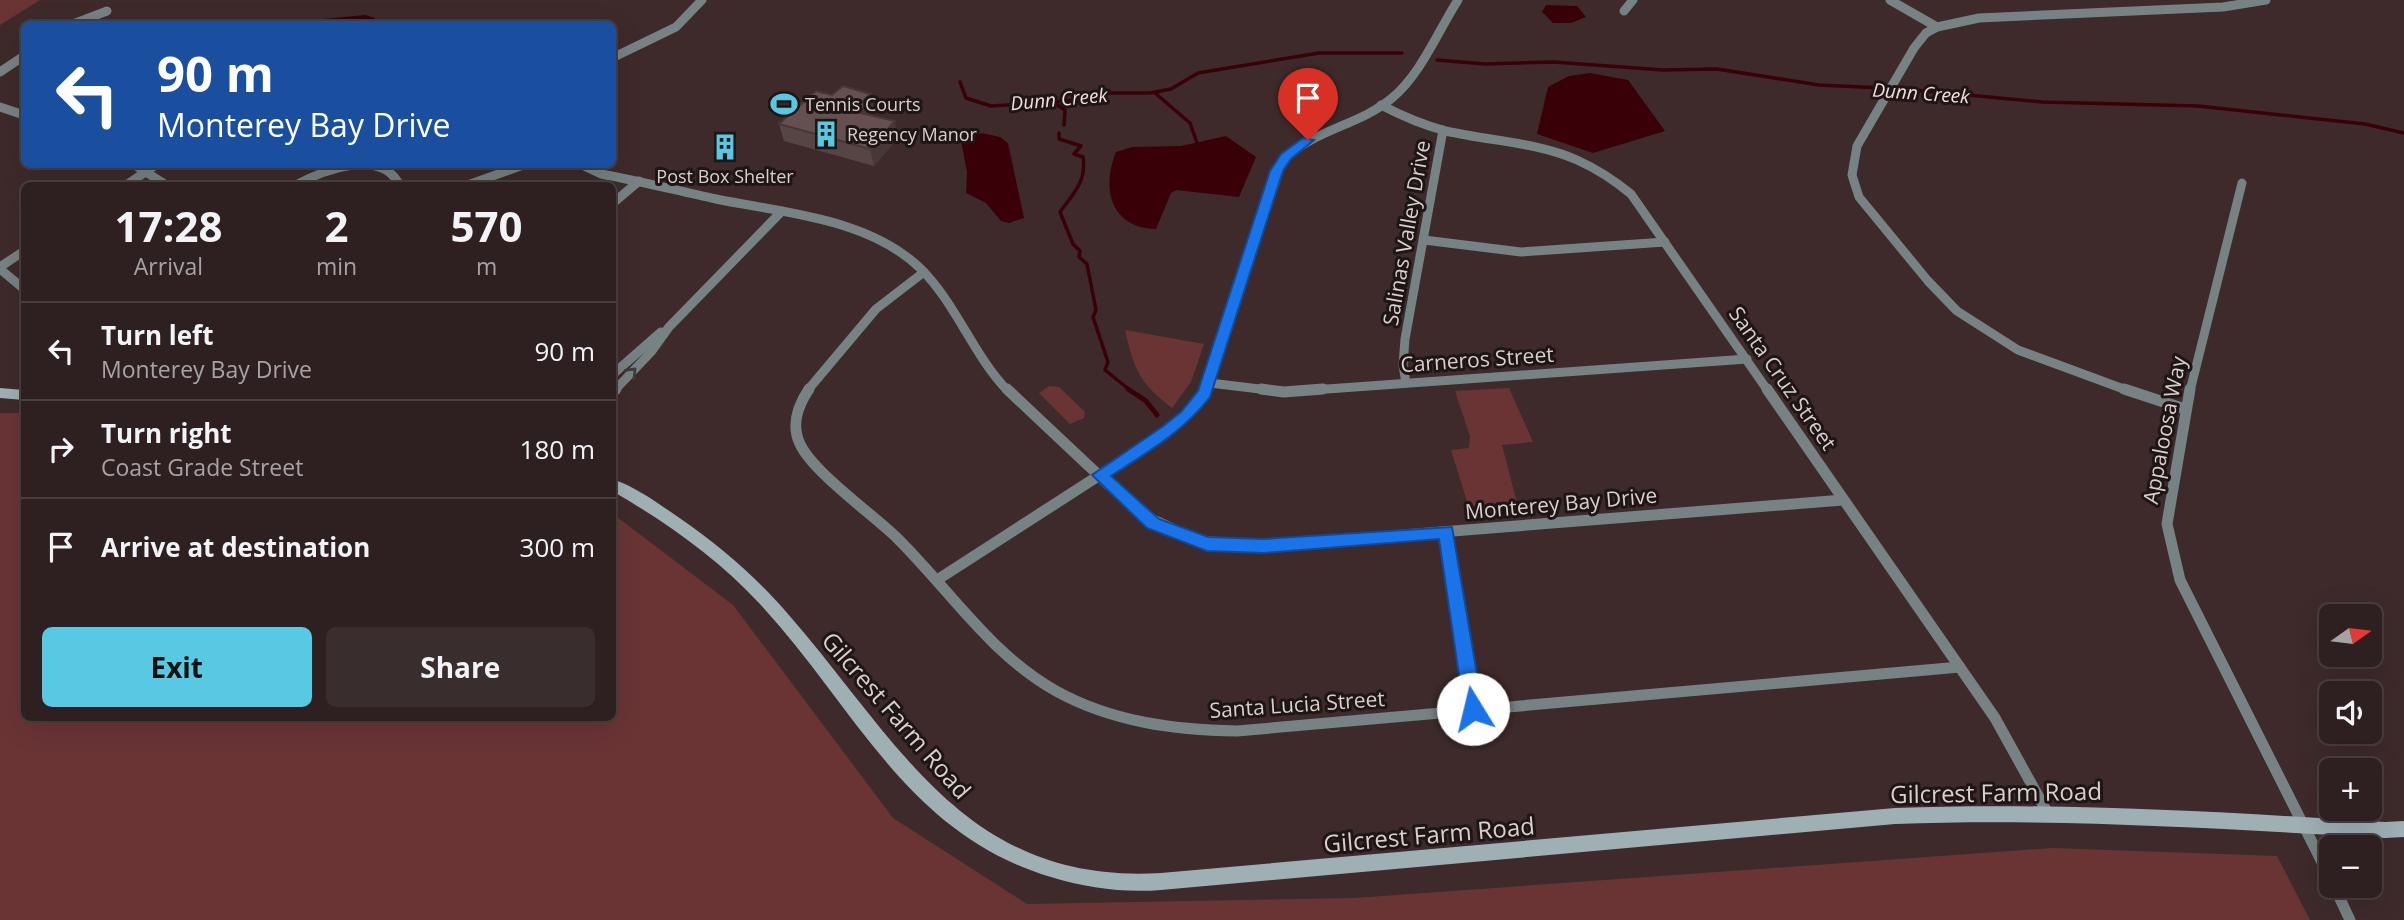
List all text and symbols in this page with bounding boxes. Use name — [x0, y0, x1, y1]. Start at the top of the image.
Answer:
text: 90 m — [157, 40, 274, 106]
icon: left — [42, 49, 133, 140]
pin — [1278, 68, 1338, 140]
water label: Dunn Creek — [1872, 77, 1971, 109]
icon: arrive — [1289, 79, 1327, 117]
water label: Dunn Creek — [1009, 82, 1109, 116]
sports icon: Tennis Courts — [769, 89, 799, 119]
place label: Tennis Courts — [805, 92, 920, 116]
text: Monterey Bay Drive — [157, 103, 451, 146]
building icon: Regency Manor — [811, 119, 841, 149]
place label: Regency Manor — [847, 122, 978, 146]
building icon: Post Box Shelter — [710, 132, 740, 162]
street label: Salinas Valley Drive — [1376, 138, 1436, 328]
place label: Post Box Shelter — [656, 164, 794, 188]
text: 17:28 — [114, 197, 222, 254]
text: 2 — [324, 197, 349, 254]
text: 570 — [451, 197, 523, 254]
text: Arrival — [134, 250, 203, 282]
text: min — [316, 250, 357, 282]
text: m — [476, 250, 497, 282]
street label: Santa Cruz Street — [1723, 301, 1843, 455]
text: Turn left — [101, 317, 213, 353]
icon: left — [42, 332, 80, 370]
text: 90 m — [534, 333, 595, 369]
street label: Carneros Street — [1399, 340, 1555, 378]
text: Monterey Bay Drive — [101, 353, 312, 385]
street label: Appaloosa Way — [2136, 353, 2192, 506]
one-way arrow — [623, 367, 636, 380]
text: Turn right — [101, 415, 232, 451]
icon: right — [42, 430, 80, 468]
text: 180 m — [520, 431, 595, 467]
text: Coast Grade Street — [101, 451, 303, 483]
street label: Monterey Bay Drive — [1464, 481, 1658, 525]
icon: arrive — [42, 528, 80, 566]
text: Arrive at destination — [101, 529, 370, 565]
text: 300 m — [520, 529, 595, 565]
north arrow — [2319, 604, 2382, 667]
map controls — [2319, 604, 2382, 898]
street label: Gilcrest Farm Road — [815, 624, 979, 806]
button: Exit — [42, 627, 312, 707]
button: Share — [326, 627, 595, 707]
position arrow — [1436, 672, 1510, 746]
button: sound — [2319, 681, 2382, 744]
street label: Santa Lucia Street — [1208, 684, 1386, 724]
button: + — [2319, 758, 2382, 821]
street label: Gilcrest Farm Road — [1890, 774, 2102, 810]
street label: Gilcrest Farm Road — [1322, 808, 1536, 860]
button: − — [2319, 835, 2382, 898]

